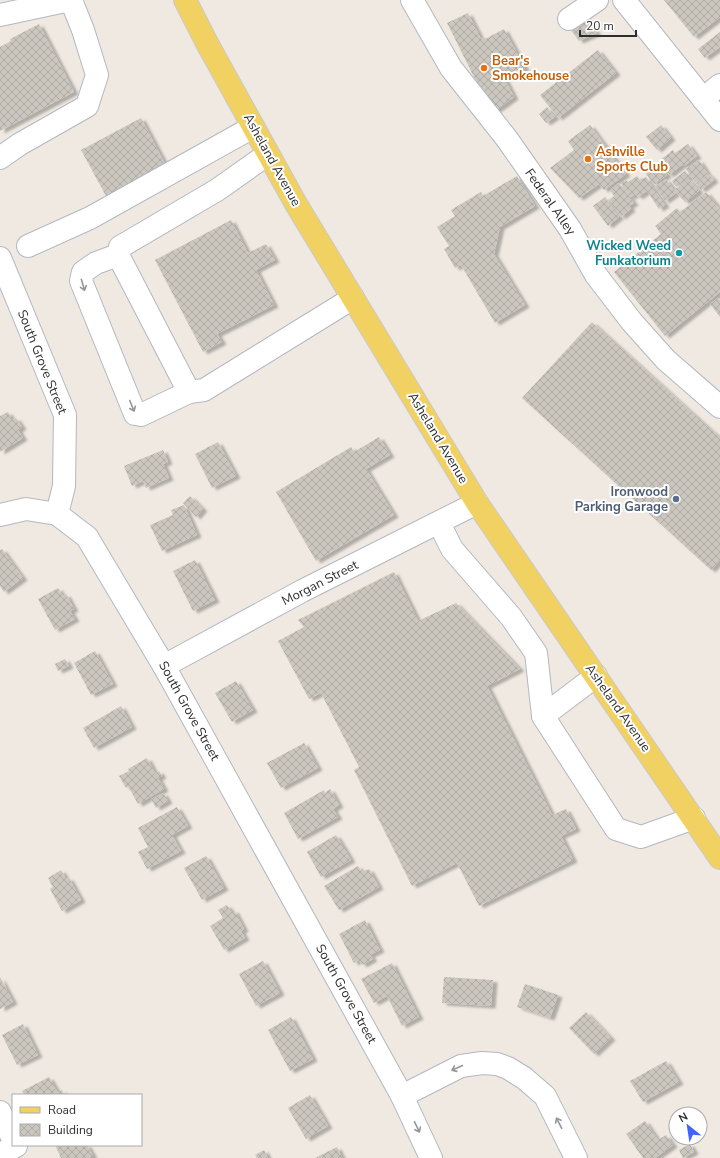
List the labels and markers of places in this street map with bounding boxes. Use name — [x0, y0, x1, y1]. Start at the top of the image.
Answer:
place label: Bear's Smokehouse — [492, 52, 569, 85]
marker: Bear's Smokehouse — [479, 63, 489, 73]
place label: Ashville Sports Club — [596, 143, 668, 176]
marker: Ashville Sports Club — [583, 154, 593, 164]
place label: Wicked Weed Funkatorium — [586, 237, 671, 270]
marker: Wicked Weed Funkatorium — [674, 248, 684, 258]
place label: Ironwood Parking Garage — [575, 483, 668, 516]
marker: Ironwood Parking Garage — [671, 494, 681, 504]

